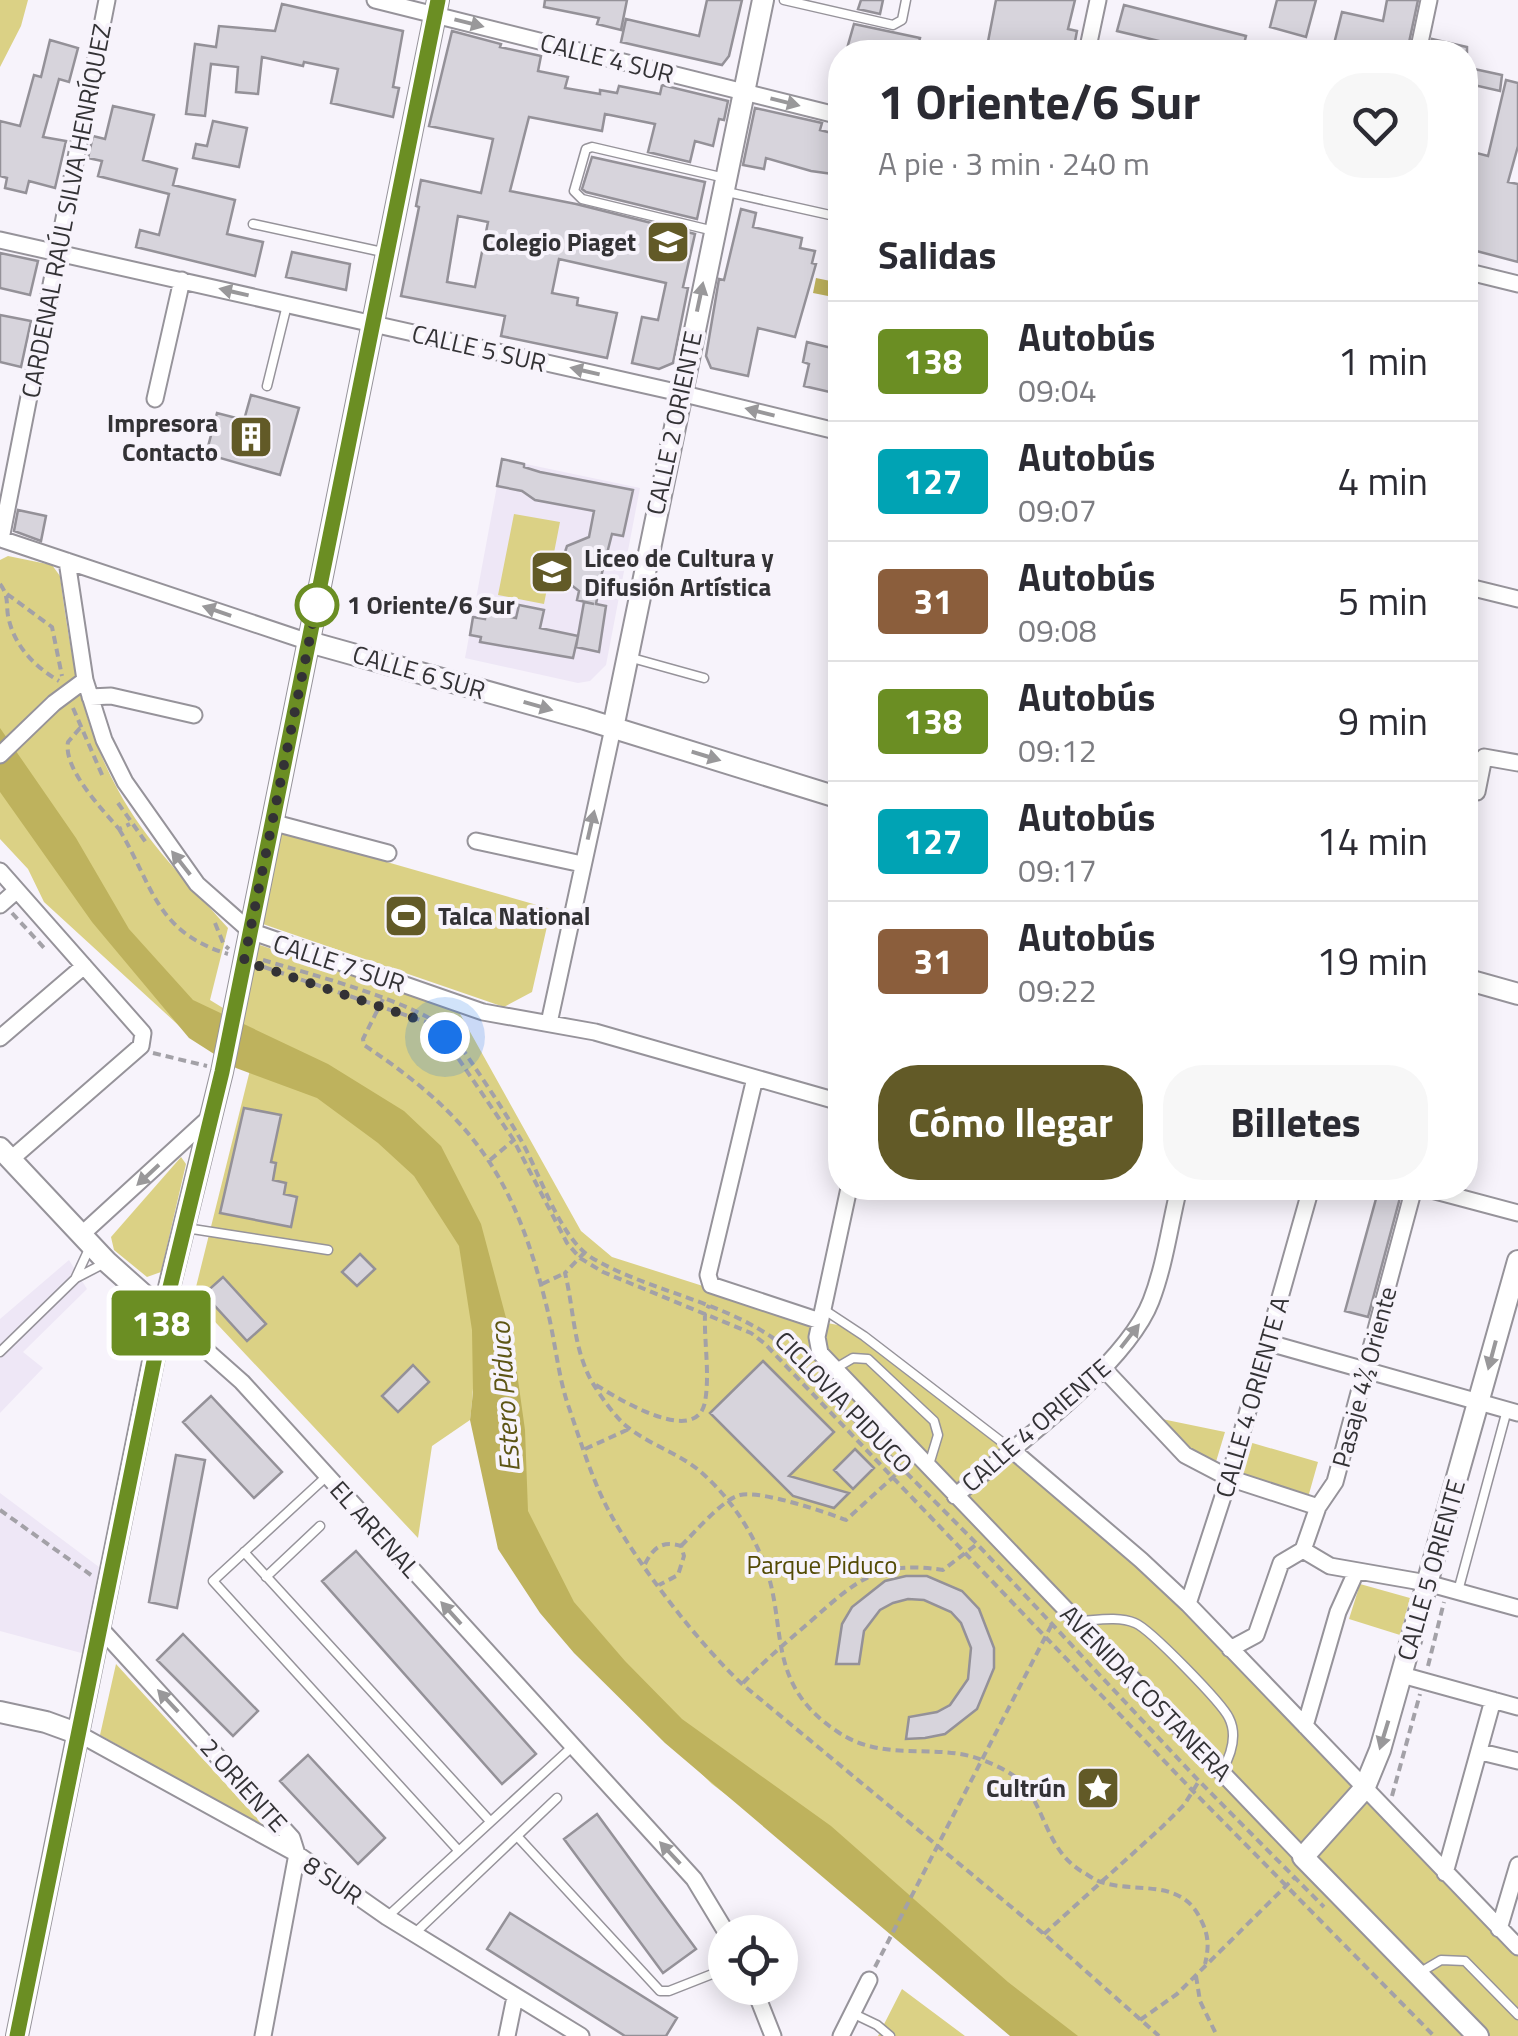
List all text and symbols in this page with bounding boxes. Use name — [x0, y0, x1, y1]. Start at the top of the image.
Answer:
one-way arrow — [454, 16, 485, 32]
street label: CARDENAL RAÚL SILVA HENRÍQUEZ — [11, 21, 121, 401]
street label: CALLE 4 SUR — [536, 23, 678, 93]
text: 1 Oriente/6 Sur — [878, 65, 1200, 138]
button: heart — [1323, 73, 1428, 178]
one-way arrow — [770, 95, 801, 110]
text: A pie · 3 min · 240 m — [878, 139, 1150, 187]
school or university icon: Colegio Piaget — [645, 219, 691, 265]
place label: Colegio Piaget — [482, 223, 636, 261]
text: Salidas — [878, 226, 996, 284]
one-way arrow — [693, 281, 708, 312]
one-way arrow — [218, 284, 249, 299]
text: Autobús — [1018, 308, 1156, 366]
street label: CALLE 5 SUR — [408, 314, 550, 382]
street label: CALLE 2 ORIENTE — [636, 328, 712, 518]
text: 1 min — [1338, 332, 1428, 390]
text: 138 — [904, 334, 962, 388]
one-way arrow — [569, 363, 600, 379]
text: 09:04 — [1018, 366, 1097, 414]
place label: Impresora Contacto — [107, 404, 218, 471]
one-way arrow — [744, 404, 775, 419]
building icon: Impresora Contacto — [228, 414, 274, 460]
text: Autobús — [1018, 428, 1156, 486]
text: 4 min — [1338, 452, 1428, 510]
text: 127 — [904, 454, 962, 508]
text: 09:07 — [1018, 486, 1097, 534]
place label: Liceo de Cultura y Difusión Artística — [584, 539, 774, 606]
text: Autobús — [1018, 548, 1156, 606]
school or university icon: Liceo de Cultura y Difusión Artística — [529, 549, 575, 595]
text: 5 min — [1338, 572, 1428, 630]
text: 31 — [913, 574, 953, 628]
marker: 1 Oriente/6 Sur — [296, 584, 338, 626]
place label: 1 Oriente/6 Sur — [347, 586, 515, 624]
one-way arrow — [201, 602, 231, 617]
text: 09:08 — [1018, 606, 1097, 654]
street label: CALLE 6 SUR — [348, 635, 490, 709]
text: Autobús — [1018, 668, 1156, 726]
text: 9 min — [1338, 692, 1428, 750]
text: 138 — [904, 694, 962, 748]
one-way arrow — [523, 699, 554, 714]
text: 09:12 — [1018, 726, 1097, 774]
one-way arrow — [692, 750, 722, 765]
text: Autobús — [1018, 788, 1156, 846]
one-way arrow — [584, 809, 599, 840]
text: 14 min — [1317, 812, 1428, 870]
text: 127 — [904, 814, 962, 868]
text: 09:17 — [1018, 846, 1097, 894]
one-way arrow — [171, 850, 191, 876]
sports icon: Talca National — [383, 893, 429, 939]
place label: Talca National — [438, 897, 591, 935]
text: Autobús — [1018, 908, 1156, 966]
street label: CALLE 7 SUR — [268, 924, 410, 1002]
text: 19 min — [1317, 932, 1428, 990]
text: 31 — [913, 934, 953, 988]
text: 09:22 — [1018, 966, 1097, 1014]
your location — [420, 1012, 470, 1062]
button: Cómo llegar — [878, 1065, 1143, 1180]
button: Billetes — [1163, 1065, 1428, 1180]
one-way arrow — [136, 1163, 160, 1186]
street label: Pasaje 4½ Oriente — [1322, 1282, 1406, 1472]
line badge: 138 — [104, 1290, 218, 1356]
street label: CALLE 4 ORIENTE A — [1205, 1292, 1299, 1502]
text: 138 — [132, 1296, 190, 1350]
water label: Estero Piduco — [477, 1319, 531, 1474]
street label: CICLOVIA PIDUCO — [766, 1322, 922, 1482]
one-way arrow — [1119, 1323, 1139, 1349]
one-way arrow — [1484, 1340, 1500, 1371]
street label: CALLE 4 ORIENTE — [953, 1349, 1119, 1501]
street label: EL ARENAL — [321, 1472, 429, 1586]
street label: CALLE 5 ORIENTE — [1387, 1475, 1475, 1665]
park label: Parque Piduco — [747, 1546, 897, 1584]
street label: AVENIDA COSTANERA — [1051, 1596, 1241, 1790]
one-way arrow — [440, 1601, 463, 1625]
one-way arrow — [157, 1689, 180, 1713]
one-way arrow — [1376, 1720, 1391, 1751]
street label: 2 ORIENTE — [191, 1729, 297, 1841]
place icon: Cultrún — [1075, 1765, 1121, 1811]
place label: Cultrún — [986, 1769, 1066, 1807]
one-way arrow — [659, 1841, 682, 1865]
street label: 8 SUR — [296, 1846, 370, 1914]
map controls — [708, 1915, 798, 2005]
button: locate — [708, 1915, 798, 2005]

